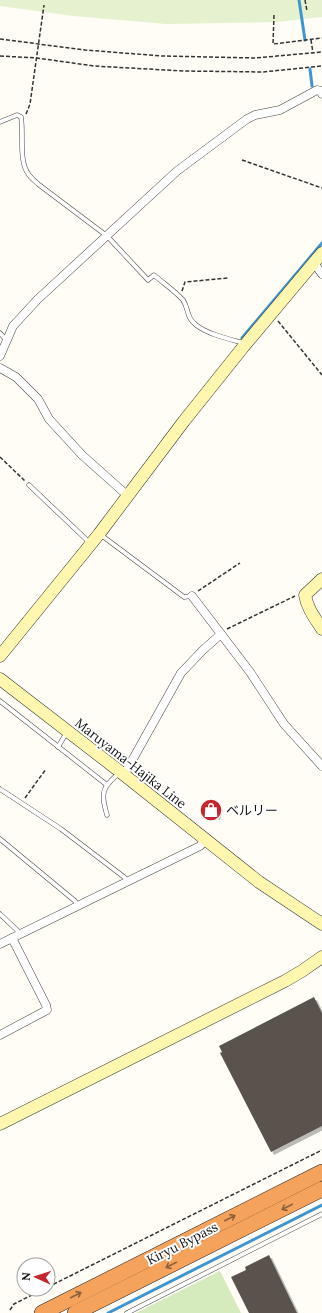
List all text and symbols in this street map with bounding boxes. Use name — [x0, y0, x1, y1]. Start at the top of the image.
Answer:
street label: Maruyama-Hajika Line — [71, 715, 190, 812]
shop icon: ベルリー — [198, 797, 224, 823]
place label: ベルリー — [226, 802, 278, 819]
one-way arrow — [281, 1204, 293, 1211]
one-way arrow — [224, 1214, 236, 1221]
street label: Kiryu Bypass — [144, 1218, 221, 1269]
north arrow — [16, 1257, 56, 1297]
one-way arrow — [165, 1262, 177, 1269]
text: N — [19, 1271, 33, 1281]
one-way arrow — [70, 1291, 82, 1299]

